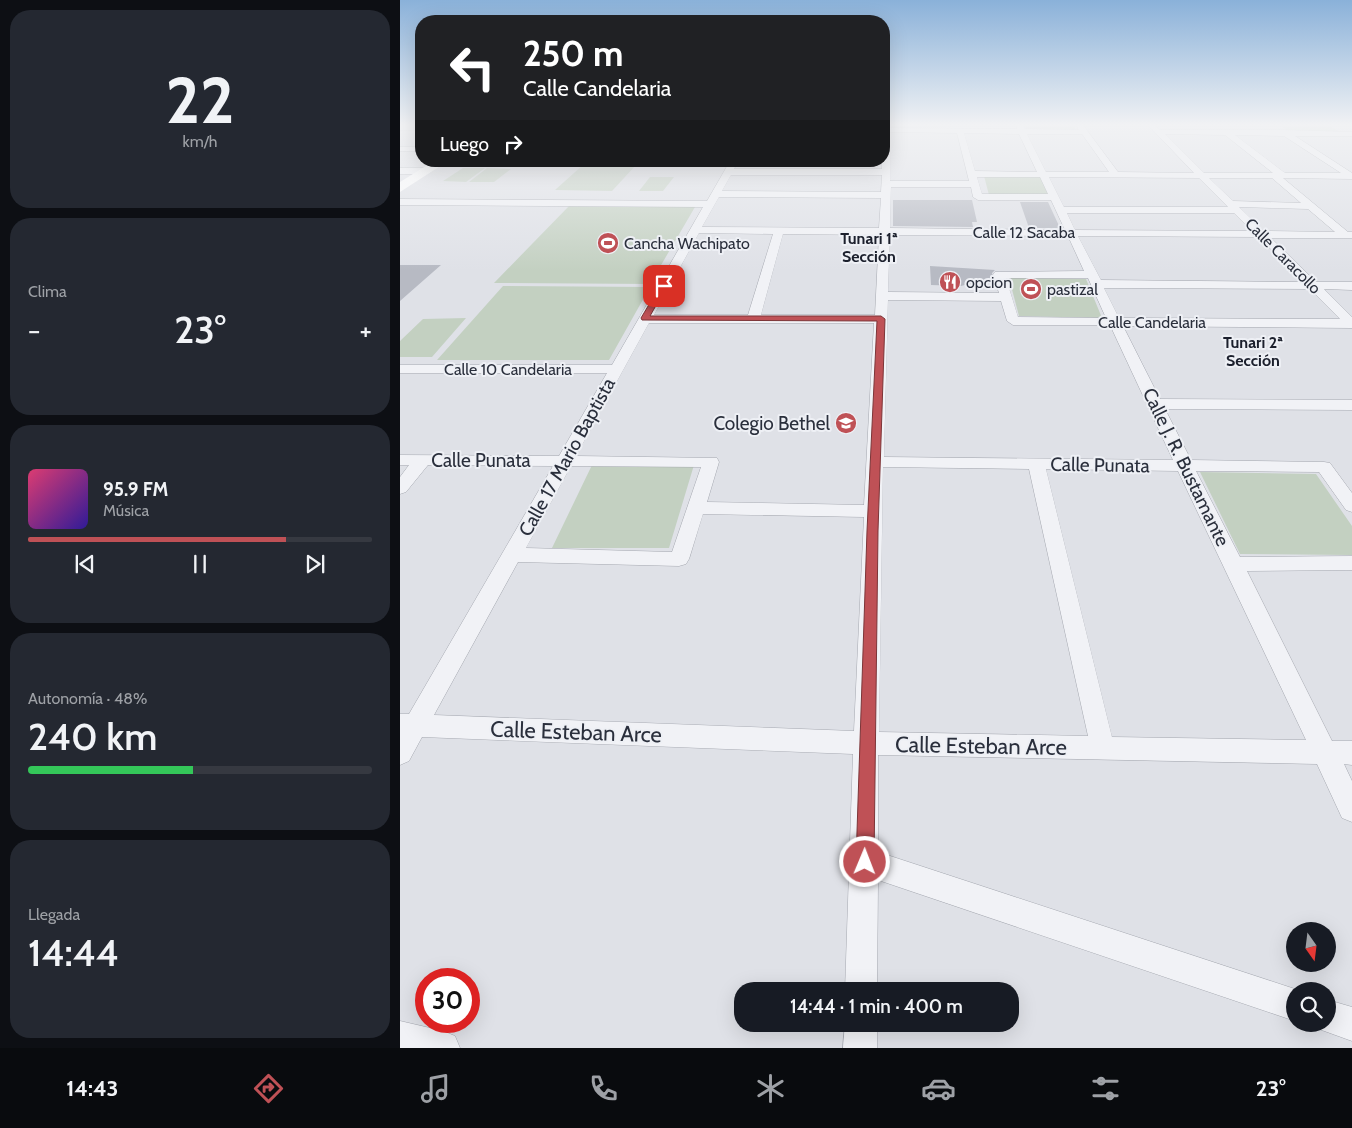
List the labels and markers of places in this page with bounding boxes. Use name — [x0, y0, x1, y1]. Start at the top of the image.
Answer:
sports icon: Cancha Wachipato — [596, 231, 620, 255]
place label: Cancha Wachipato — [624, 234, 750, 253]
pin — [643, 265, 685, 307]
restaurant icon: opcion — [938, 270, 962, 294]
place label: opcion — [966, 273, 1012, 292]
sports icon: pastizal — [1019, 277, 1043, 301]
place label: pastizal — [1047, 280, 1098, 299]
school or university icon: Colegio Bethel — [834, 411, 858, 435]
place label: Colegio Bethel — [713, 412, 831, 435]

